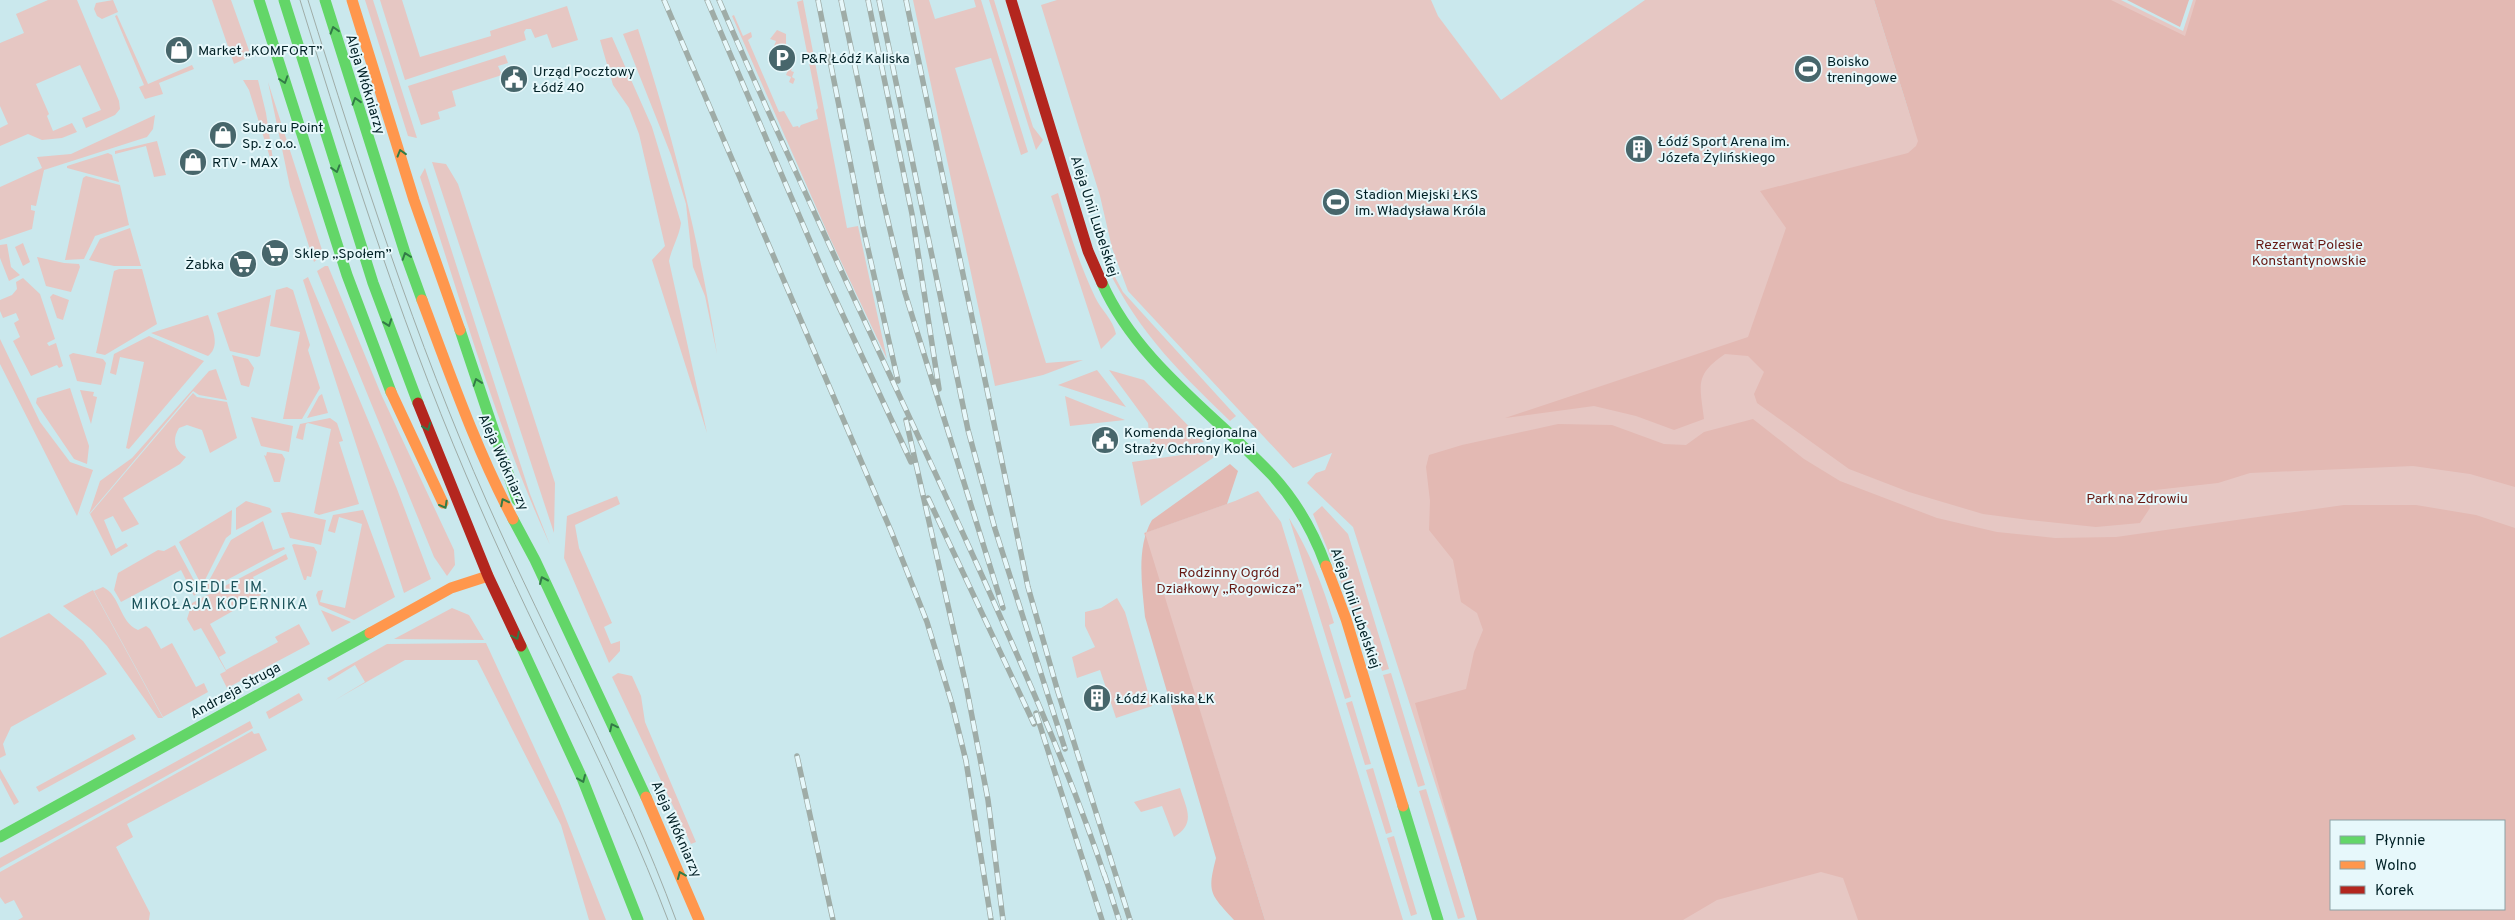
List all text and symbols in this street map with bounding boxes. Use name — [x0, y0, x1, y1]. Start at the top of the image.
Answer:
one-way arrow — [330, 27, 340, 35]
street label: Aleja Włókniarzy — [341, 32, 388, 137]
shop icon: Market „KOMFORT” — [164, 35, 194, 65]
place label: Market „KOMFORT” — [198, 43, 322, 60]
parking icon: P&R Łódź Kaliska — [767, 43, 797, 73]
place label: P&R Łódź Kaliska — [801, 51, 910, 68]
sports icon: Boisko treningowe — [1793, 54, 1823, 84]
place label: Boisko treningowe — [1827, 54, 1897, 87]
public building icon: Urząd Pocztowy Łódź 40 — [499, 64, 529, 94]
place label: Urząd Pocztowy Łódź 40 — [533, 64, 635, 97]
one-way arrow — [279, 75, 289, 83]
one-way arrow — [352, 98, 362, 106]
shop icon: Subaru Point Sp. z o.o. — [208, 120, 238, 150]
place label: Subaru Point Sp. z o.o. — [242, 120, 324, 153]
building icon: Łódź Sport Arena im. Józefa Żylińskiego — [1624, 134, 1654, 164]
place label: Łódź Sport Arena im. Józefa Żylińskiego — [1658, 134, 1789, 167]
shop icon: RTV - MAX — [178, 147, 208, 177]
one-way arrow — [396, 150, 406, 158]
street label: Aleja Unii Lubelskiej — [1066, 154, 1121, 279]
place label: RTV - MAX — [212, 155, 279, 172]
one-way arrow — [331, 164, 341, 173]
sports icon: Stadion Miejski ŁKS im. Władysława Króla — [1321, 187, 1351, 217]
place label: Stadion Miejski ŁKS im. Władysława Króla — [1355, 187, 1486, 220]
park label: Rezerwat Polesie Konstantynowskie — [2252, 237, 2366, 270]
supermarket icon: Sklep „Społem” — [260, 238, 290, 268]
place label: Sklep „Społem” — [294, 246, 392, 263]
supermarket icon: Żabka — [228, 249, 258, 279]
one-way arrow — [402, 252, 412, 261]
place label: Żabka — [185, 256, 224, 274]
one-way arrow — [382, 318, 392, 327]
one-way arrow — [473, 378, 483, 387]
street label: Aleja Włókniarzy — [474, 412, 532, 514]
one-way arrow — [421, 422, 431, 431]
public building icon: Komenda Regionalna Straży Ochrony Kolei — [1090, 425, 1120, 455]
place label: Komenda Regionalna Straży Ochrony Kolei — [1124, 425, 1257, 458]
park label: Park na Zdrowiu — [2086, 491, 2188, 508]
one-way arrow — [500, 498, 510, 507]
one-way arrow — [438, 499, 448, 508]
street label: Aleja Unii Lubelskiej — [1326, 546, 1383, 671]
park label: Rodzinny Ogród Działkowy „Rogowicza” — [1156, 565, 1302, 598]
one-way arrow — [539, 576, 550, 585]
district label: OSIEDLE IM. MIKOŁAJA KOPERNIKA — [131, 579, 309, 615]
one-way arrow — [509, 631, 520, 640]
street label: Andrzeja Struga — [187, 659, 284, 723]
building icon: Łódź Kaliska ŁK — [1082, 683, 1112, 713]
place label: Łódź Kaliska ŁK — [1116, 691, 1215, 708]
one-way arrow — [609, 723, 619, 732]
one-way arrow — [577, 775, 587, 783]
street label: Aleja Włókniarzy — [647, 779, 705, 881]
legend — [2330, 820, 2505, 910]
text: Płynnie — [2375, 832, 2425, 851]
text: Wolno — [2375, 857, 2417, 876]
one-way arrow — [676, 871, 687, 880]
text: Korek — [2375, 882, 2414, 901]

